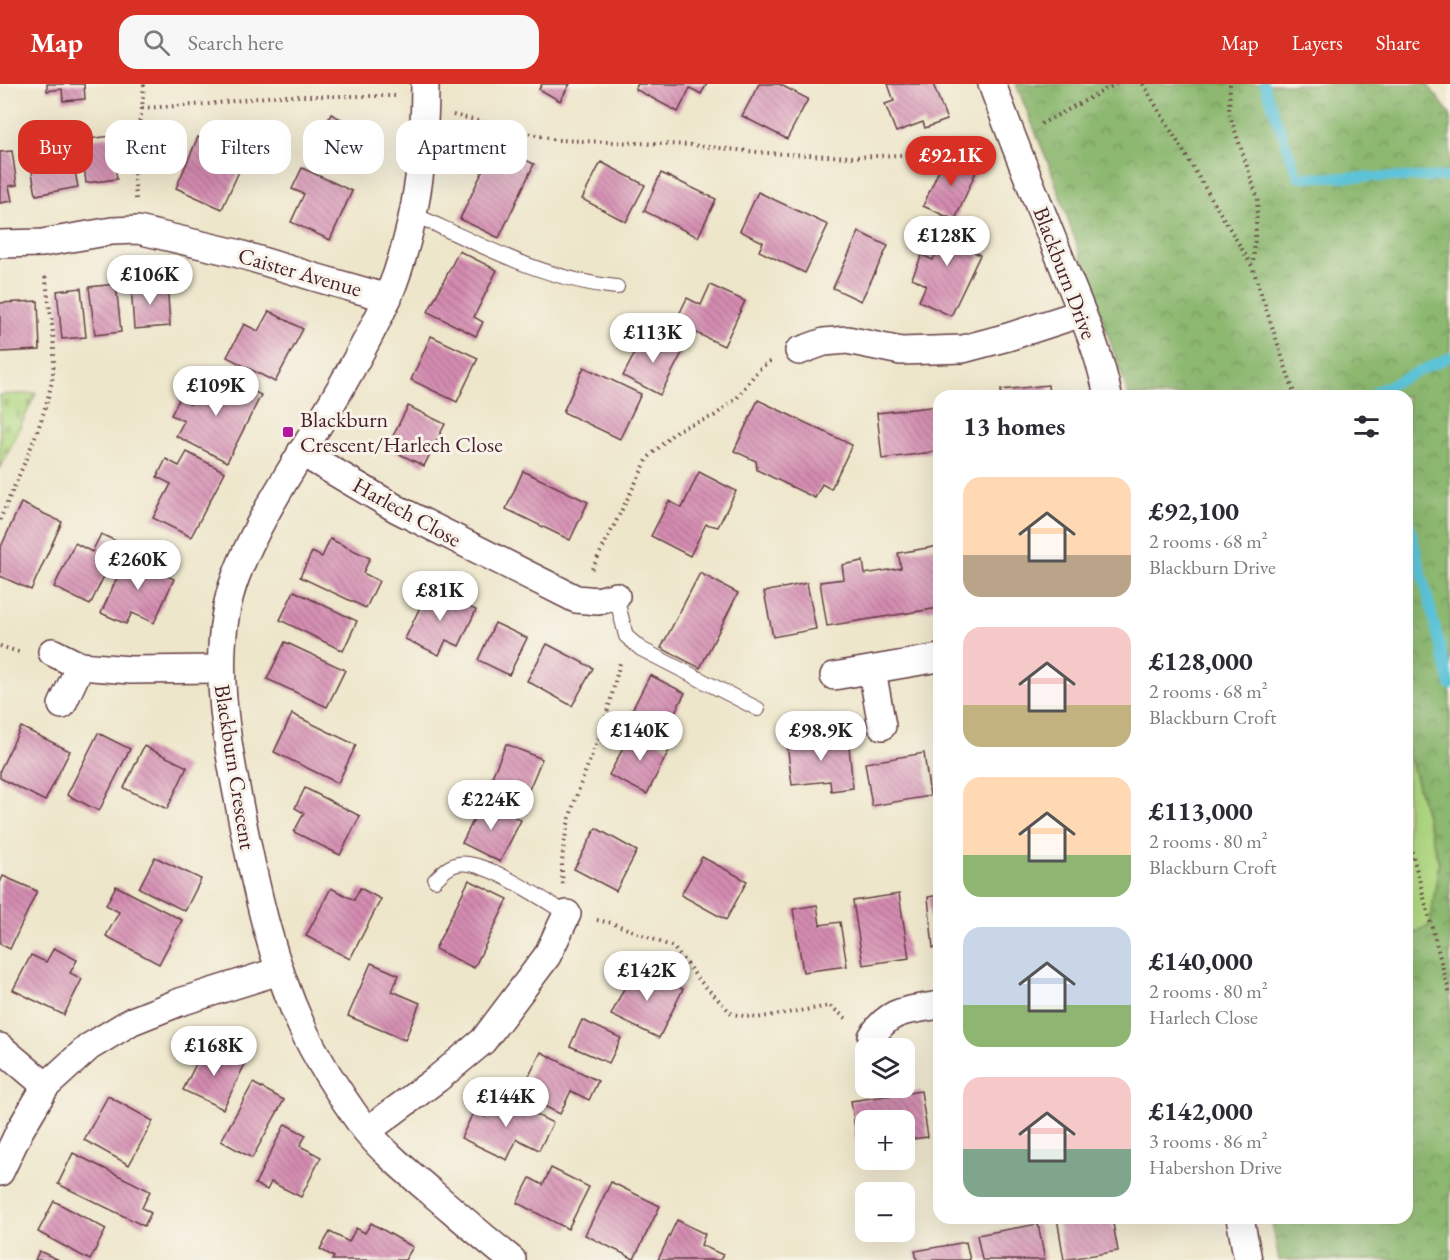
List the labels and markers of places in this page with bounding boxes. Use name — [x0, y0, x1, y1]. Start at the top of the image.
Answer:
pin: £92.1K — [902, 136, 1000, 187]
pin: £128K — [905, 216, 989, 267]
pin: £106K — [108, 255, 192, 306]
pin: £113K — [611, 313, 695, 364]
pin: £109K — [174, 366, 258, 417]
place label: Blackburn Crescent/Harlech Close — [300, 405, 503, 459]
marker: Blackburn Crescent/Harlech Close — [281, 425, 295, 439]
pin: £260K — [96, 540, 180, 591]
pin: £81K — [404, 571, 476, 622]
pin: £140K — [598, 711, 682, 762]
pin: £98.9K — [772, 711, 870, 762]
pin: £224K — [449, 780, 533, 831]
pin: £142K — [605, 951, 689, 1002]
pin: £168K — [172, 1026, 256, 1077]
pin: £144K — [464, 1077, 548, 1128]

